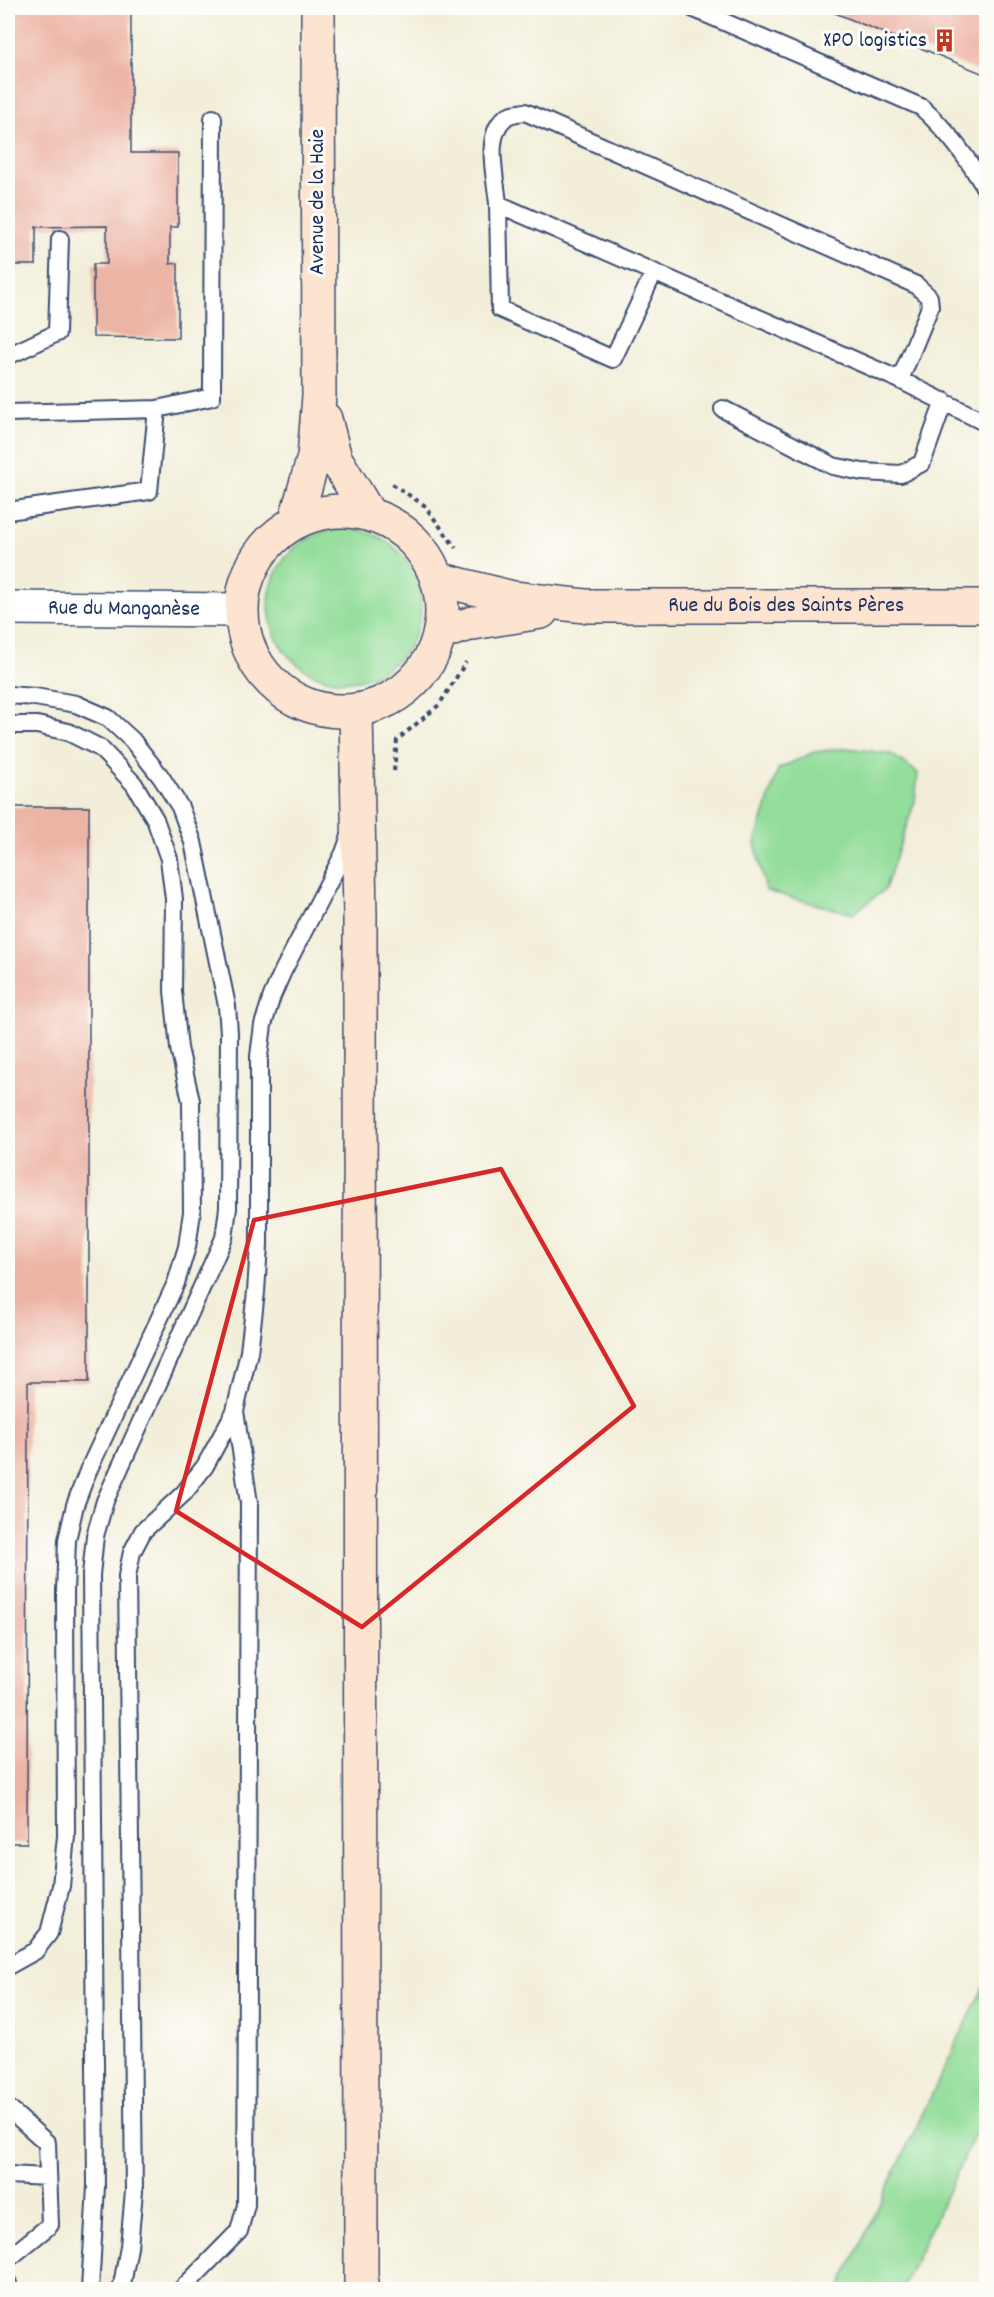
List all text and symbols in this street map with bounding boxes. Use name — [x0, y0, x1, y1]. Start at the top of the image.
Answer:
place label: XPO logistics — [823, 26, 927, 57]
building icon: XPO logistics — [932, 28, 958, 54]
street label: Avenue de la Haie — [303, 129, 334, 275]
street label: Rue du Bois des Saints Pères — [668, 591, 904, 622]
street label: Rue du Manganèse — [48, 593, 200, 625]

